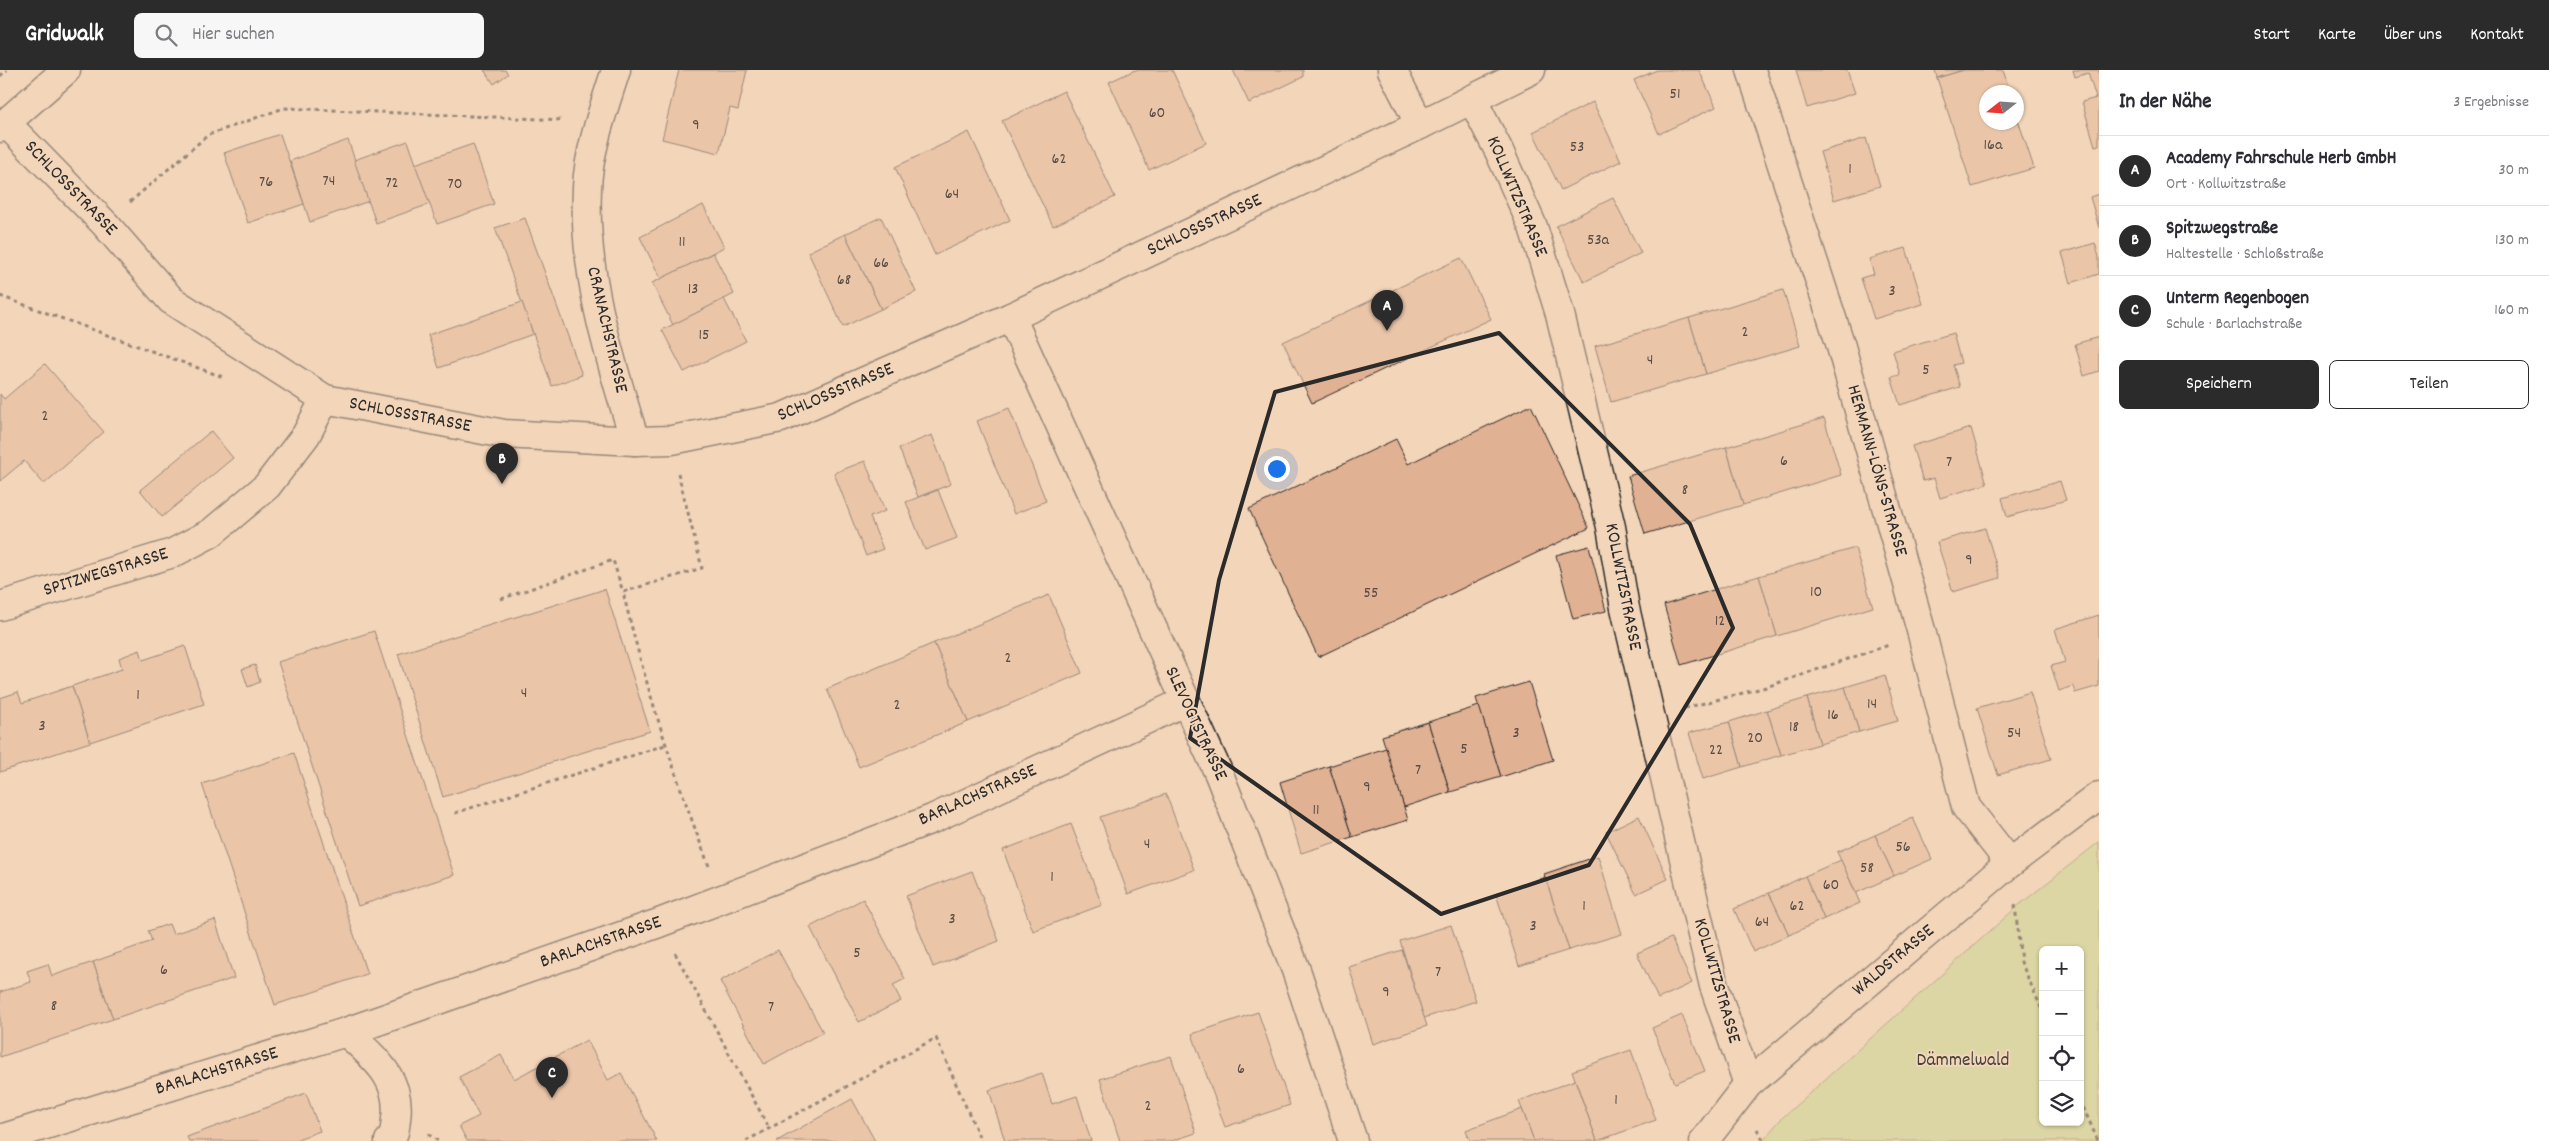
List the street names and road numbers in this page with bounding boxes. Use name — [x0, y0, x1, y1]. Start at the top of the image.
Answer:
street label: KOLLWITZSTRASSE — [1478, 132, 1554, 262]
street label: SCHLOSSSTRASSE — [17, 135, 123, 243]
street label: SCHLOSSSTRASSE — [1143, 187, 1267, 264]
street label: CRANACHSTRASSE — [578, 264, 634, 396]
street label: SCHLOSSSTRASSE — [774, 356, 899, 430]
street label: HERMANN-LÖNS-STRASSE — [1839, 382, 1914, 561]
street label: SCHLOSSSTRASSE — [347, 391, 474, 441]
street label: KOLLWITZSTRASSE — [1596, 521, 1648, 653]
street label: SPITZWEGSTRASSE — [40, 541, 172, 605]
street label: SLEVOGTSTRASSE — [1157, 663, 1233, 786]
street label: BARLACHSTRASSE — [915, 758, 1042, 834]
street label: BARLACHSTRASSE — [537, 909, 666, 976]
street label: KOLLWITZSTRASSE — [1685, 915, 1747, 1047]
street label: WALDSTRASSE — [1847, 918, 1941, 1003]
street label: BARLACHSTRASSE — [152, 1040, 282, 1103]

